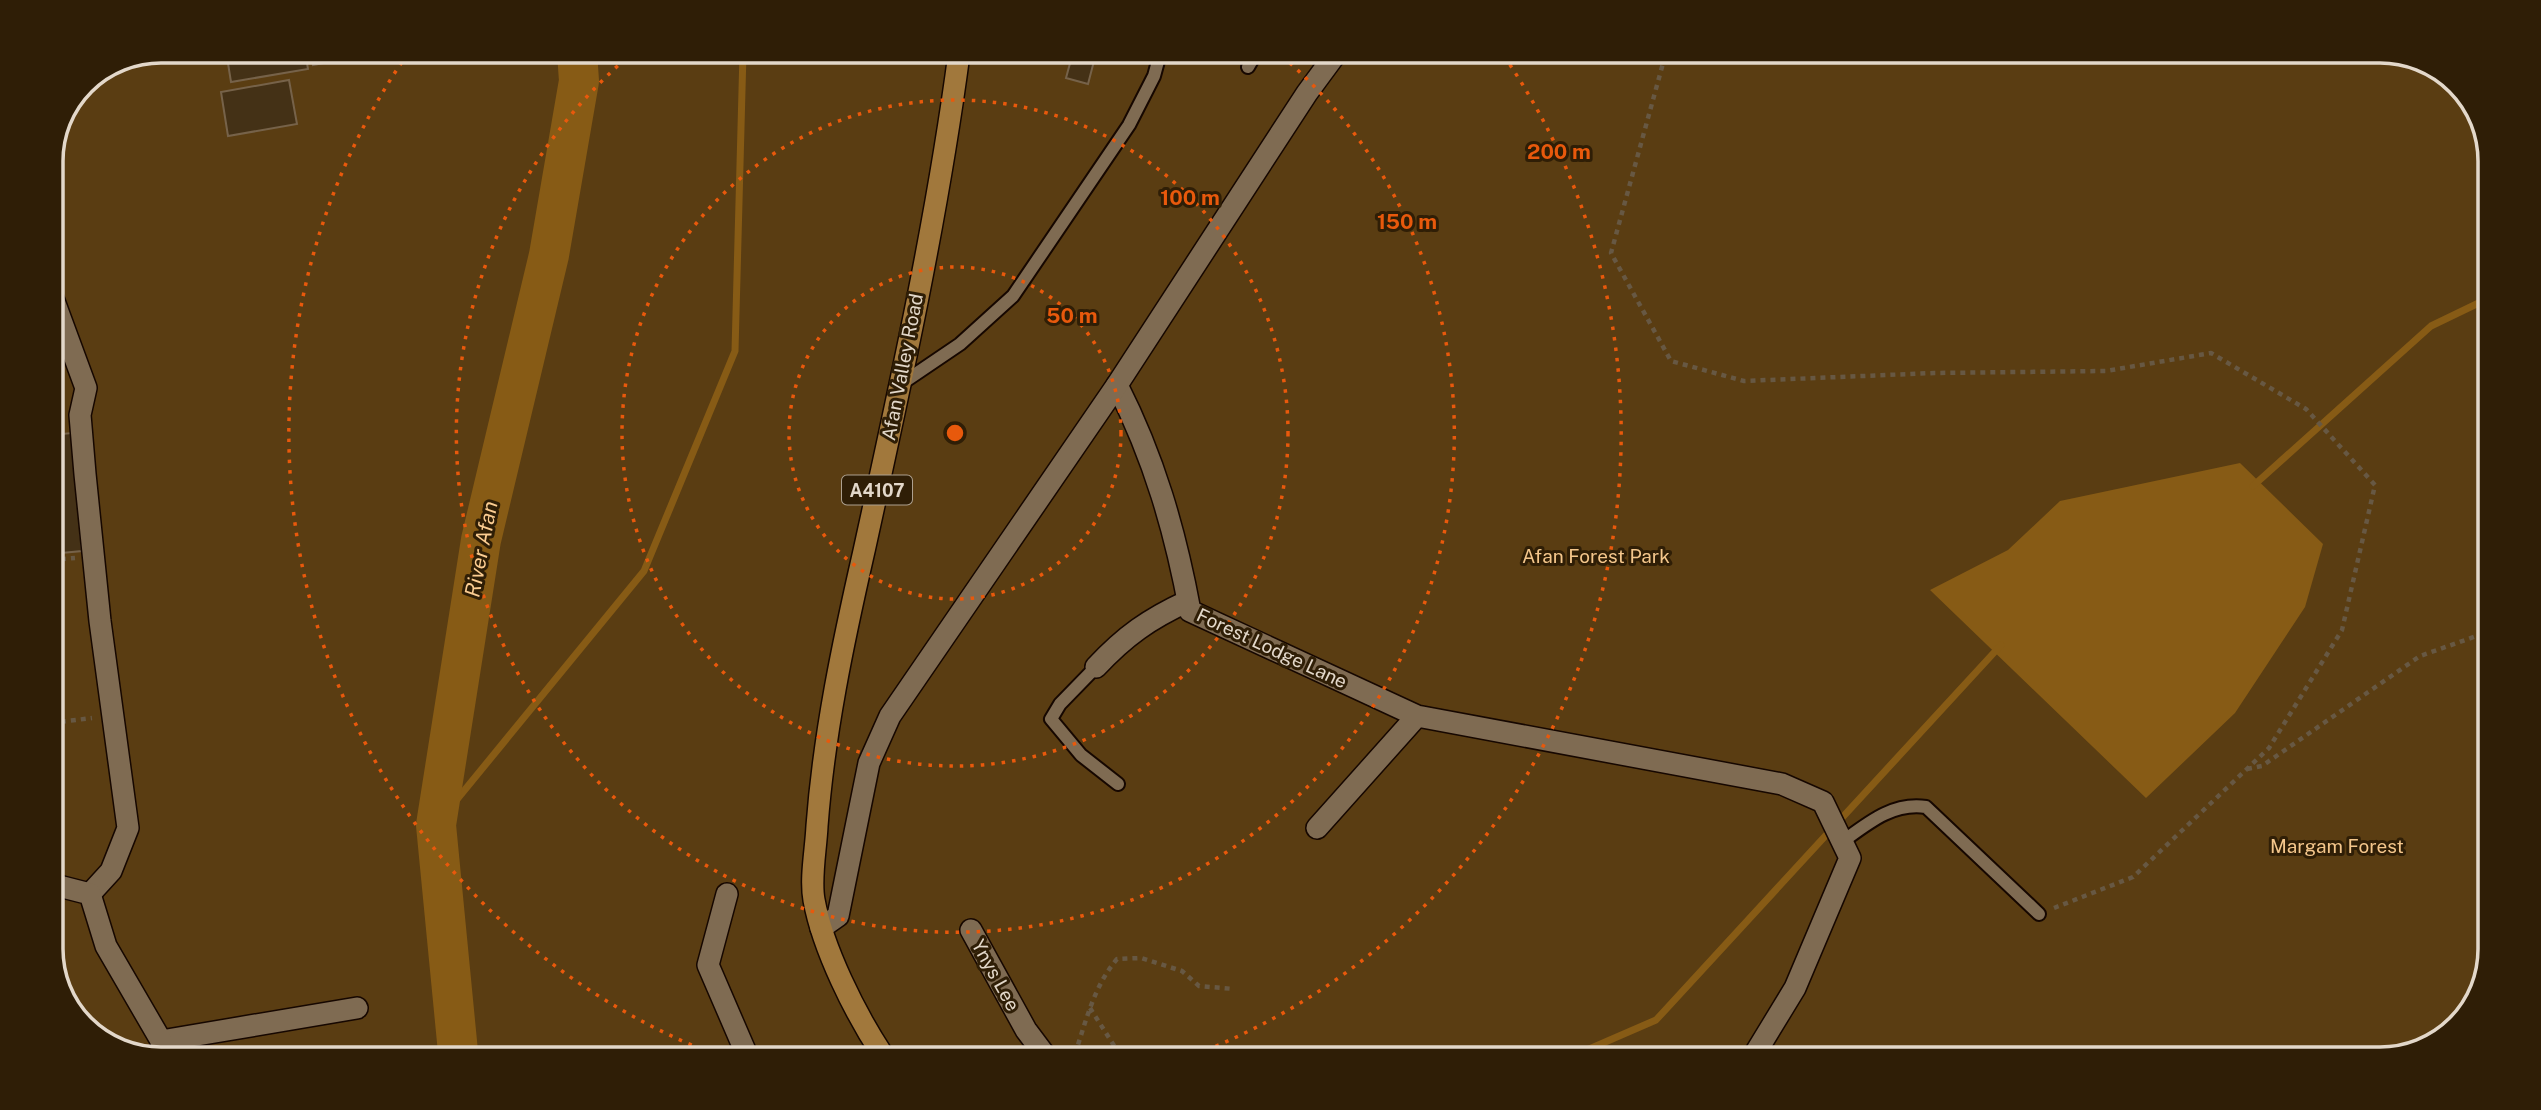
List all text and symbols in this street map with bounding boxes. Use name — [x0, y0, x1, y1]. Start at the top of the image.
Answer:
text: 200 m — [1527, 139, 1591, 164]
text: 100 m — [1160, 185, 1220, 210]
text: 150 m — [1377, 209, 1437, 234]
street label: Afan Valley Road — [877, 292, 927, 442]
text: 50 m — [1046, 303, 1098, 328]
centre of rings — [943, 421, 967, 445]
road number: A4107 — [842, 476, 912, 504]
water label: River Afan — [459, 499, 503, 599]
park label: Afan Forest Park — [1522, 545, 1670, 567]
street label: Forest Lodge Lane — [1193, 603, 1351, 693]
park label: Margam Forest — [2270, 835, 2404, 857]
street label: Ynys Lee — [967, 936, 1025, 1014]

